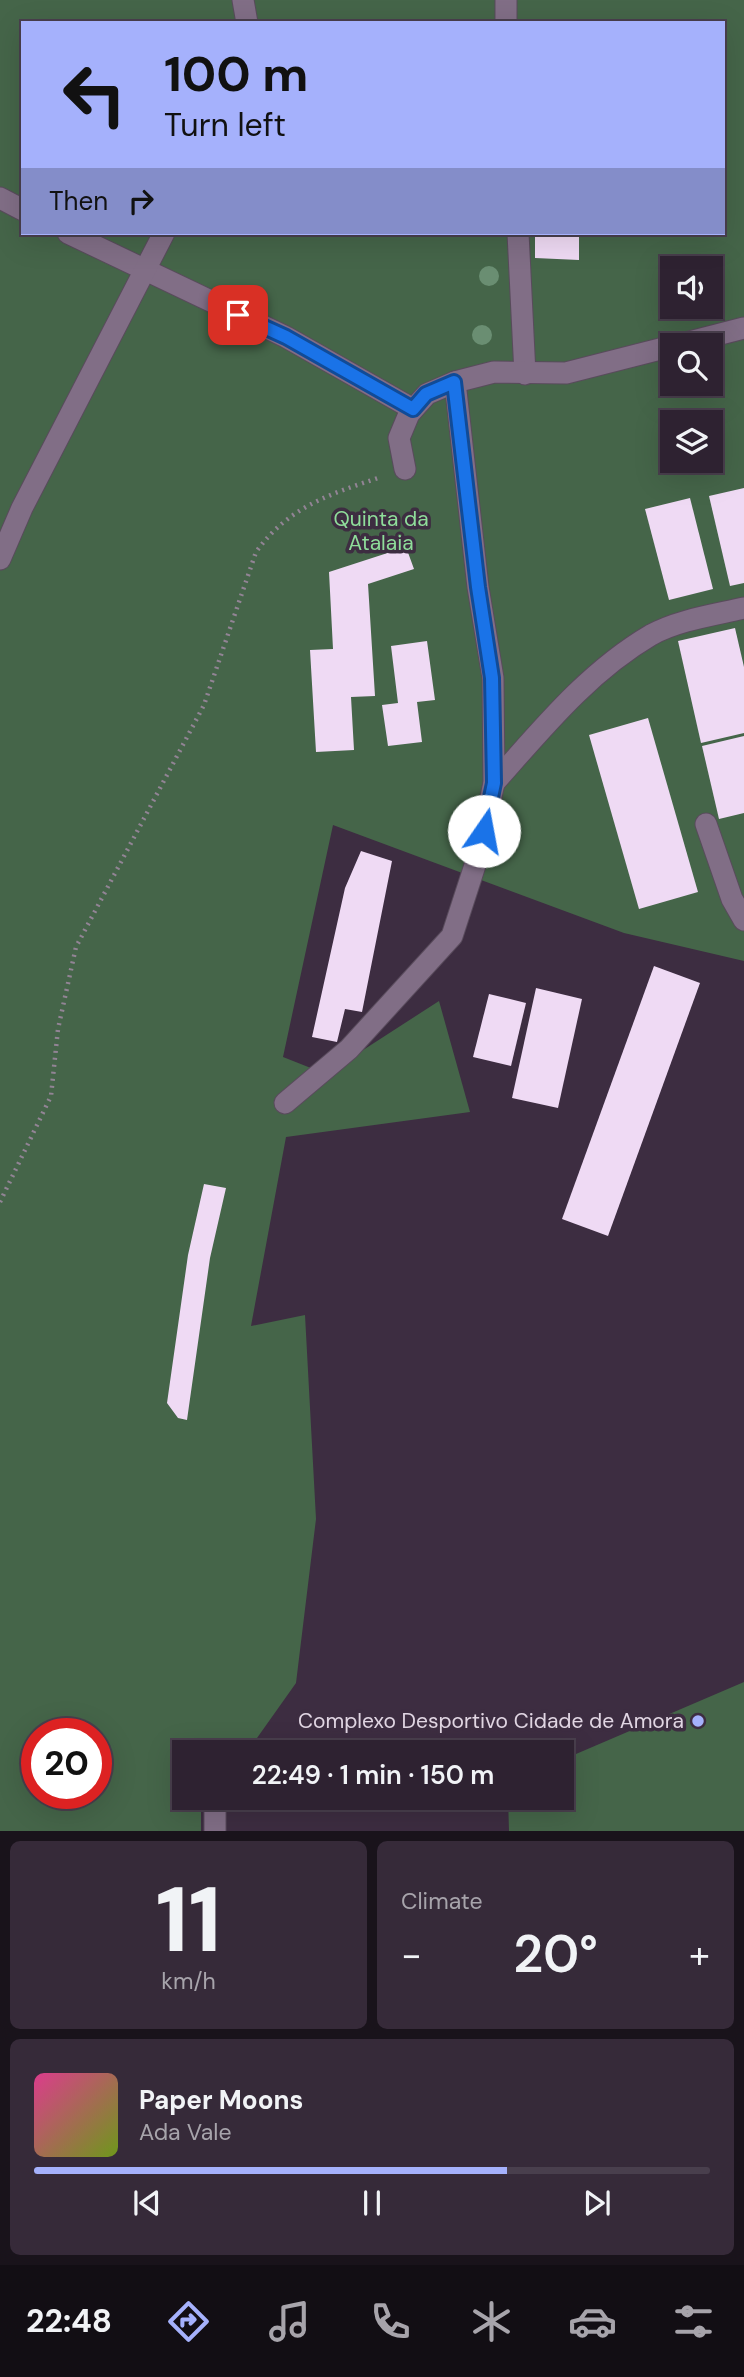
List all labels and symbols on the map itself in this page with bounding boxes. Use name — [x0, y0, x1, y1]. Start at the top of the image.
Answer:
pin — [208, 285, 268, 345]
park label: Quinta da Atalaia — [333, 505, 429, 557]
position arrow — [447, 794, 521, 868]
place label: Complexo Desportivo Cidade de Amora — [298, 1707, 684, 1735]
marker: Complexo Desportivo Cidade de Amora — [690, 1713, 706, 1729]
speed limit sign: 20 — [21, 1718, 112, 1809]

